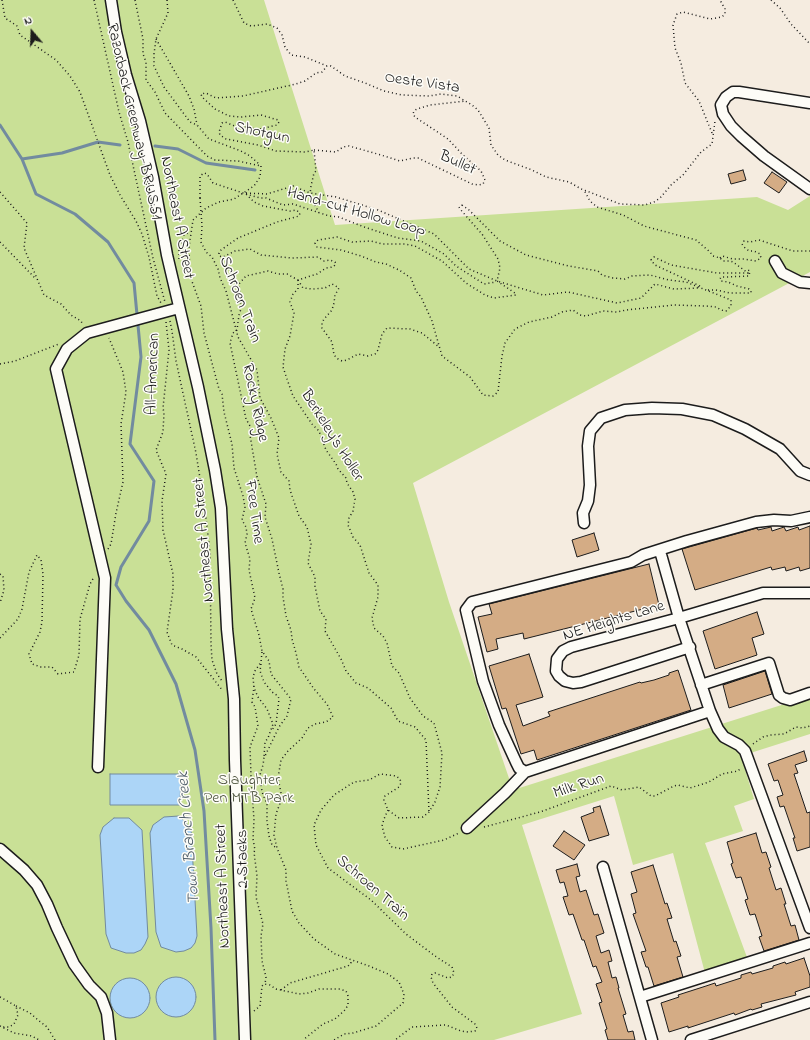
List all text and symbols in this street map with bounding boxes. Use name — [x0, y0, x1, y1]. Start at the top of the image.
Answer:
north arrow — [12, 12, 52, 52]
text: N — [22, 12, 34, 29]
street label: Razorback Greenway-BR:US:51 — [101, 22, 165, 222]
street label: Oeste Vista — [383, 69, 461, 99]
street label: Shotgun — [233, 119, 291, 149]
street label: Bullet — [436, 147, 478, 181]
street label: Northeast A Street — [155, 155, 197, 281]
street label: Hand-cut Hollow Loop — [285, 184, 427, 242]
street label: Schroen Train — [214, 254, 264, 346]
street label: All-American — [143, 333, 165, 415]
street label: Rocky Ridge — [236, 362, 272, 444]
street label: Berkeley's Holler — [295, 387, 367, 485]
street label: Northeast A Street — [190, 477, 220, 603]
street label: Free Time — [239, 479, 267, 545]
street label: NE Heights Lane — [561, 597, 667, 647]
street label: Milk Run — [551, 770, 607, 804]
water label: Town Branch Creek — [174, 771, 206, 905]
park label: Slaughter Pen MTB Park — [204, 771, 294, 809]
street label: Northeast A Street — [212, 823, 236, 949]
street label: 2 Stacks — [234, 830, 254, 888]
street label: Schroen Train — [331, 852, 413, 926]

